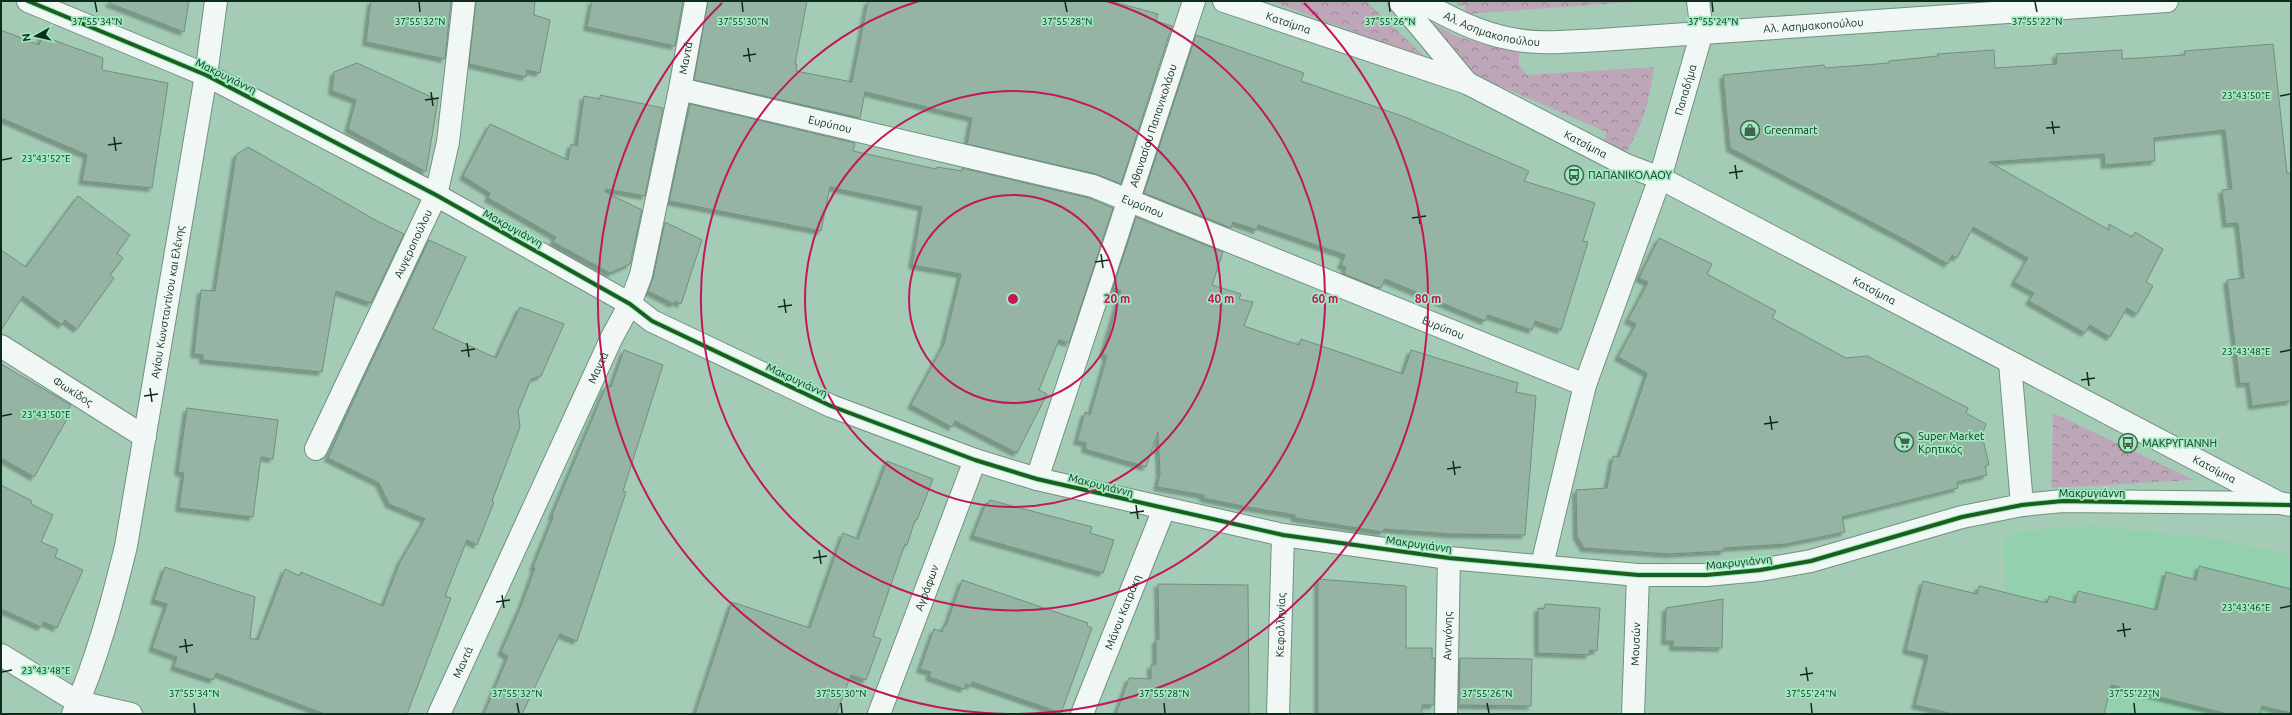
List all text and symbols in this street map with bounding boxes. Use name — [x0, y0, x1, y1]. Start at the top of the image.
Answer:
street label: Αλ. Ασημακοπούλου — [1442, 9, 1540, 48]
street label: Κατσίμπα — [1264, 10, 1313, 36]
north arrow — [16, 16, 56, 56]
text: 37°55'34"N — [72, 16, 122, 27]
text: 37°55'32"N — [395, 16, 445, 27]
text: 37°55'30"N — [718, 16, 768, 27]
text: 37°55'28"N — [1042, 16, 1092, 27]
text: 37°55'26"N — [1365, 16, 1415, 27]
text: 37°55'24"N — [1688, 16, 1738, 27]
street label: Αλ. Ασημακοπούλου — [1763, 16, 1864, 35]
text: 37°55'22"N — [2012, 16, 2062, 27]
text: N — [20, 32, 33, 42]
street label: Μαντά — [677, 40, 695, 75]
street label: Μακρυγιάννη — [194, 56, 258, 96]
street label: Αθανασίου Παπανικολάου — [1127, 62, 1179, 189]
street label: Παπαδήμα — [1672, 62, 1699, 117]
text: 23°43'50"E — [2221, 90, 2271, 101]
street label: Ευρύπου — [807, 113, 853, 135]
shop icon: Greenmart — [1739, 119, 1761, 141]
place label: Greenmart — [1764, 124, 1818, 136]
street label: Κατσίμπα — [1562, 128, 1610, 160]
text: 23°43'52"E — [21, 153, 71, 164]
bus stop icon: ΠΑΠΑΝΙΚΟΛΑΟΥ — [1563, 164, 1585, 186]
place label: ΠΑΠΑΝΙΚΟΛΑΟΥ — [1588, 169, 1673, 181]
street label: Ευρύπου — [1120, 192, 1166, 220]
street label: Μακρυγιάννη — [481, 207, 545, 249]
street label: Αυγεροπούλου — [392, 208, 434, 280]
street label: Αγίου Κωνσταντίνου και Ελένης — [149, 225, 187, 379]
street label: Κατσίμπα — [1851, 274, 1898, 307]
centre of rings — [1006, 292, 1020, 306]
text: 20 m — [1104, 292, 1130, 305]
text: 40 m — [1208, 292, 1234, 305]
text: 60 m — [1312, 292, 1338, 305]
text: 80 m — [1415, 292, 1441, 305]
street label: Ευρύπου — [1420, 314, 1466, 342]
text: 23°43'48"E — [2221, 346, 2271, 357]
street label: Μαντά — [586, 350, 610, 385]
street label: Μακρυγιάννη — [764, 361, 830, 399]
street label: Φωκίδος — [51, 374, 95, 409]
text: 23°43'50"E — [21, 409, 71, 420]
place label: Super Market Κρητικός — [1918, 430, 1985, 456]
supermarket icon: Super Market Κρητικός — [1893, 431, 1915, 453]
bus stop icon: ΜΑΚΡΥΓΙΑΝΝΗ — [2117, 432, 2139, 454]
place label: ΜΑΚΡΥΓΙΑΝΝΗ — [2142, 437, 2217, 449]
street label: Κατσίμπα — [2191, 453, 2238, 485]
street label: Μακρυγιάννη — [1067, 471, 1135, 499]
street label: Μακρυγιάννη — [2059, 487, 2125, 499]
street label: Μακρυγιάννη — [1385, 533, 1453, 555]
street label: Μακρυγιάννη — [1705, 553, 1773, 571]
street label: Αγράφων — [913, 562, 941, 612]
street label: Μάνου Κατράκη — [1102, 573, 1143, 651]
street label: Κεφαλληνίας — [1274, 593, 1288, 657]
text: 23°43'46"E — [2221, 602, 2271, 613]
street label: Αντιγόνης — [1441, 612, 1455, 660]
street label: Μουσών — [1629, 621, 1642, 666]
street label: Μαντά — [450, 644, 475, 680]
text: 23°43'48"E — [21, 665, 71, 676]
text: 37°55'34"N — [169, 688, 219, 699]
text: 37°55'32"N — [492, 688, 542, 699]
text: 37°55'30"N — [816, 688, 866, 699]
text: 37°55'28"N — [1139, 688, 1189, 699]
text: 37°55'26"N — [1462, 688, 1512, 699]
text: 37°55'24"N — [1786, 688, 1836, 699]
text: 37°55'22"N — [2109, 688, 2159, 699]

